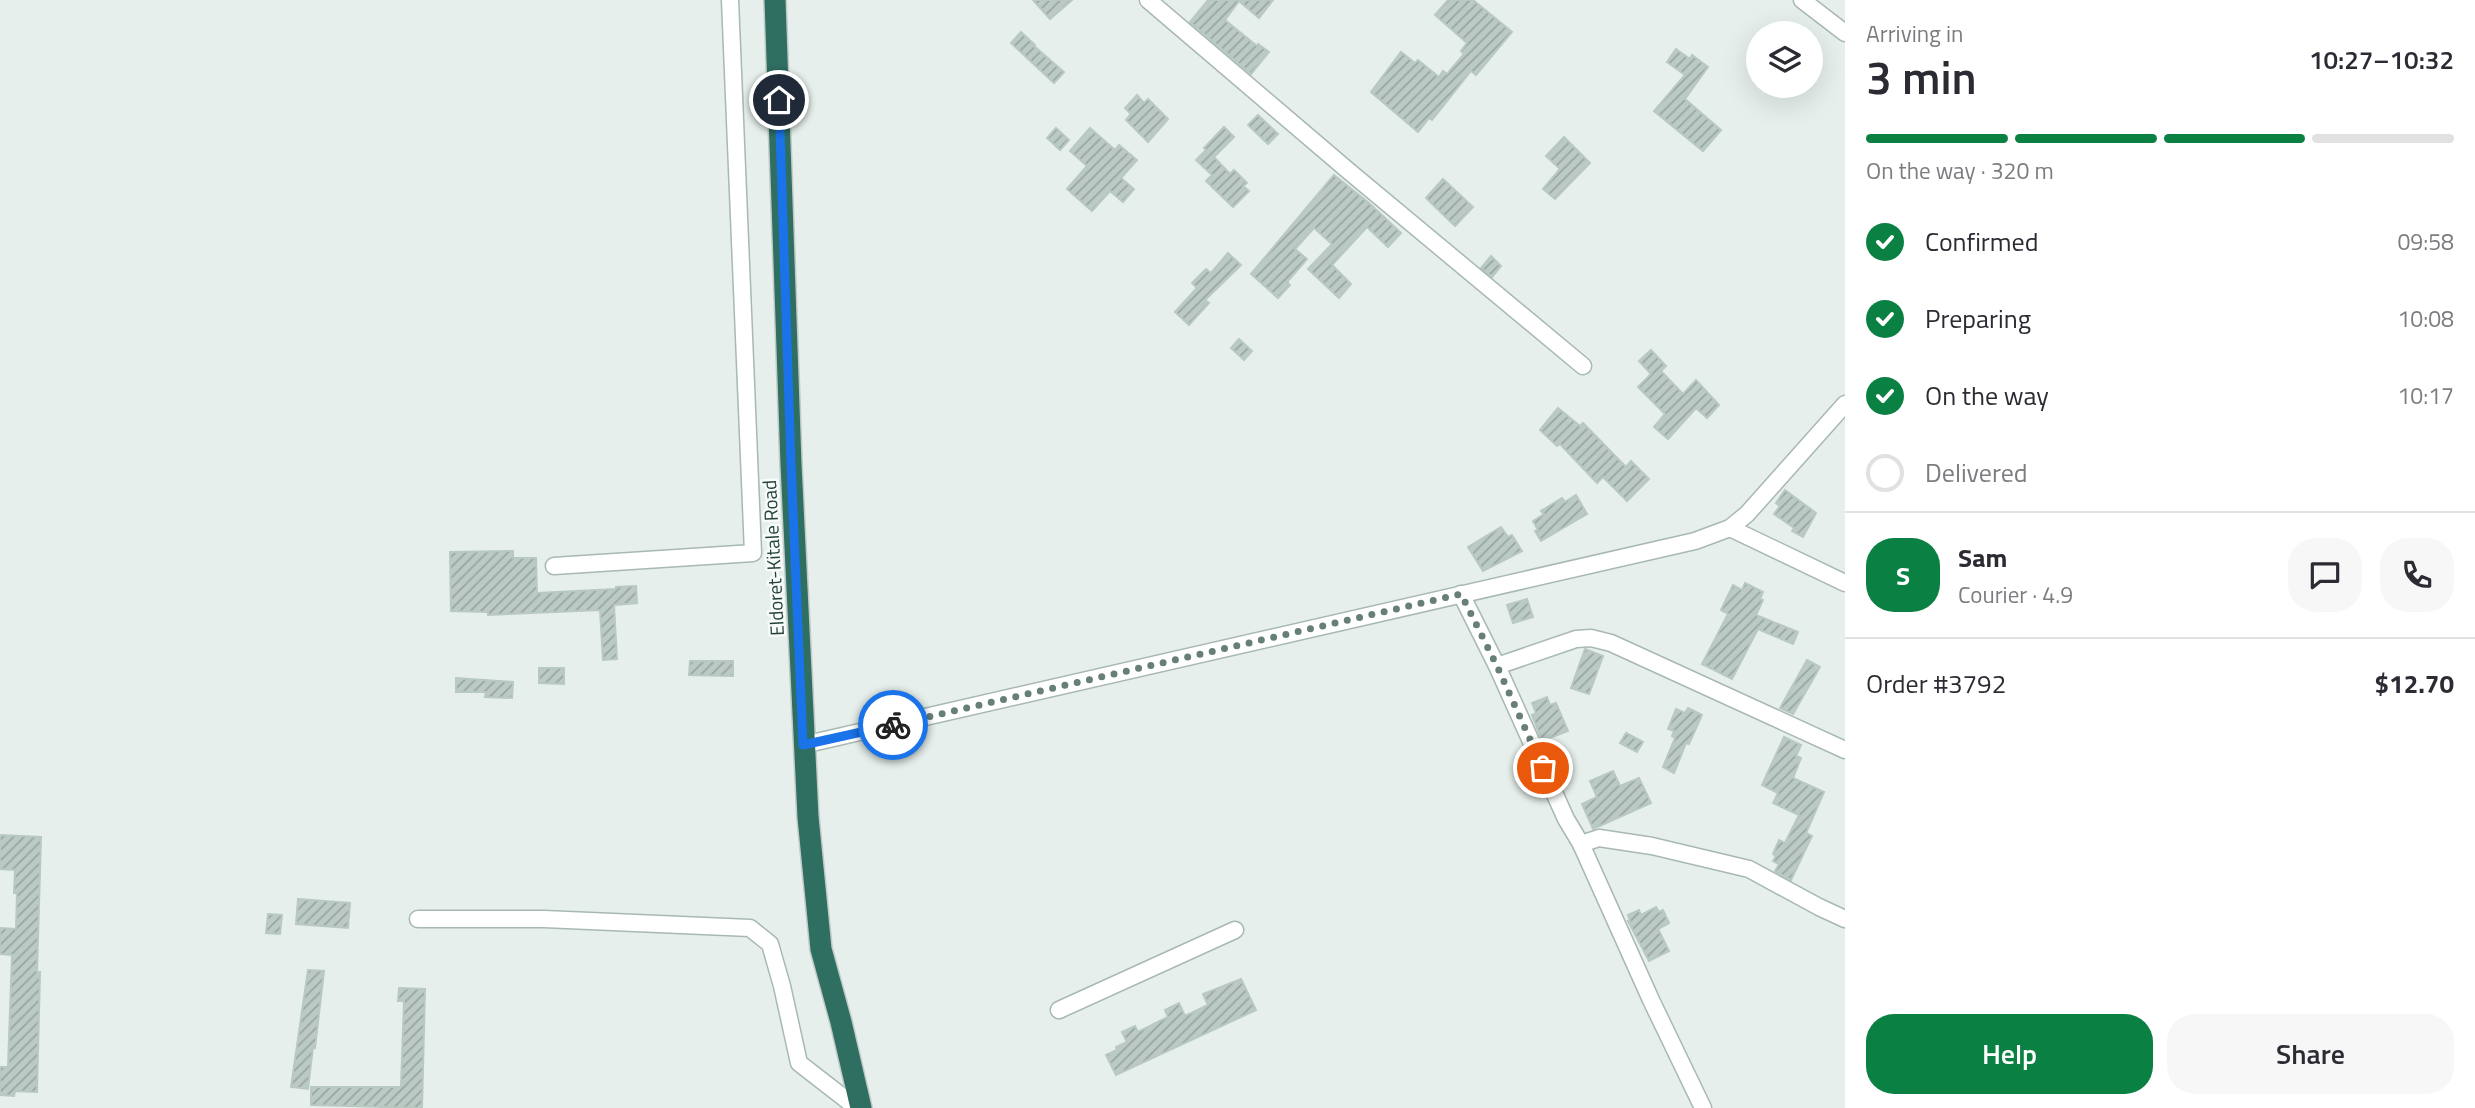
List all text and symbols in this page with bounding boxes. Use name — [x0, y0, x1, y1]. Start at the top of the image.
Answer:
text: Arriving in — [1866, 16, 1963, 51]
map controls — [1746, 21, 1823, 98]
button: layers — [1746, 21, 1823, 98]
text: 10:27–10:32 — [2309, 40, 2454, 79]
text: 3 min — [1866, 42, 1977, 112]
pin — [749, 70, 809, 130]
icon: home — [760, 81, 798, 119]
text: On the way · 320 m — [1866, 153, 2054, 188]
text: Confirmed — [1925, 222, 2039, 261]
icon: check — [1866, 223, 1904, 261]
text: 09:58 — [2397, 224, 2454, 259]
text: Preparing — [1925, 299, 2031, 338]
icon: check — [1866, 300, 1904, 338]
text: 10:08 — [2397, 301, 2454, 336]
text: On the way — [1925, 376, 2049, 415]
icon: check — [1866, 377, 1904, 415]
text: 10:17 — [2397, 378, 2454, 413]
text: Delivered — [1925, 453, 2028, 492]
street label: Eldoret-Kitale Road — [754, 479, 791, 637]
text: Sam — [1958, 538, 2007, 577]
button: chat — [2288, 538, 2362, 612]
button: phone — [2380, 538, 2454, 612]
text: S — [1896, 556, 1910, 595]
text: Courier · 4.9 — [1958, 577, 2073, 612]
text: Order #3792 — [1866, 664, 2006, 703]
text: $12.70 — [2375, 664, 2454, 703]
courier — [858, 690, 928, 760]
icon: bike — [874, 706, 912, 744]
pin — [1513, 738, 1573, 798]
icon: bag — [1524, 749, 1562, 787]
button: Help — [1866, 1014, 2153, 1094]
button: Share — [2167, 1014, 2454, 1094]

